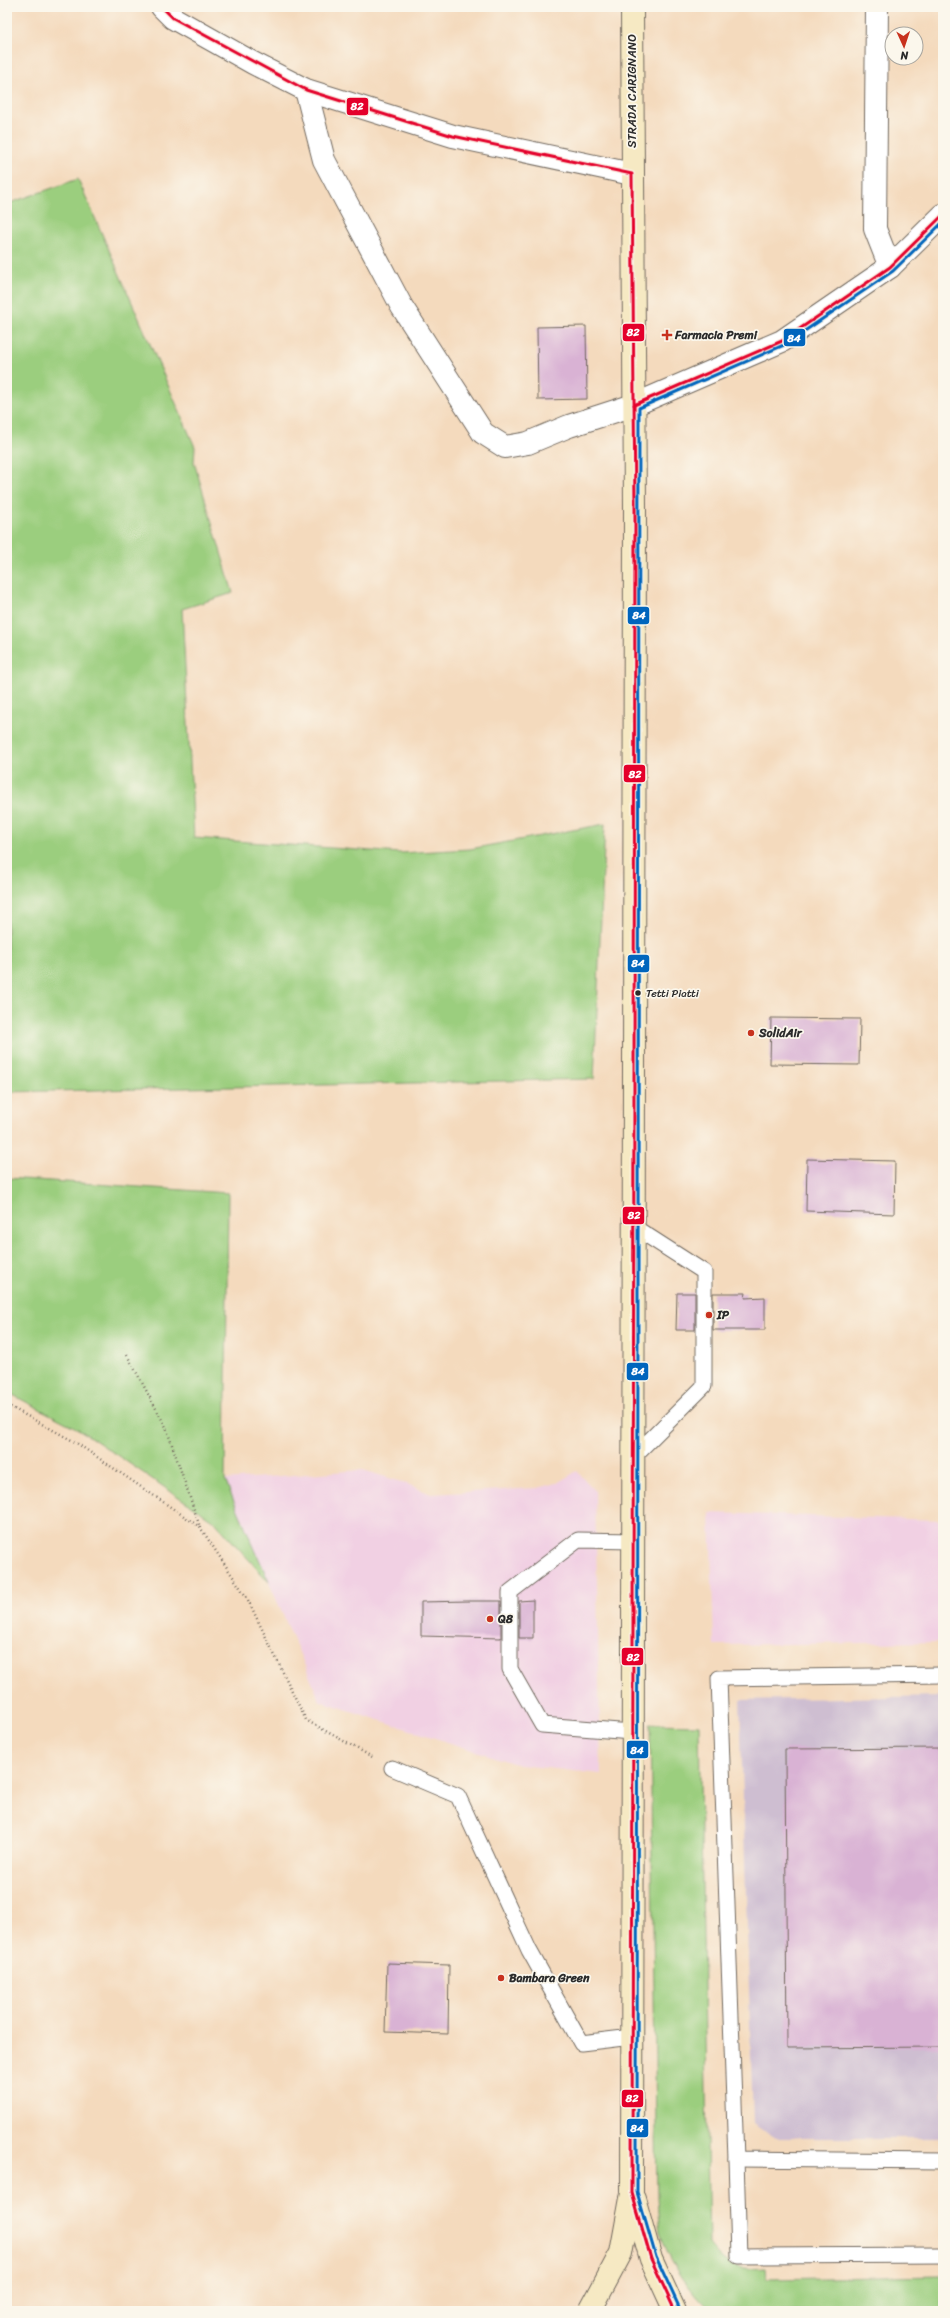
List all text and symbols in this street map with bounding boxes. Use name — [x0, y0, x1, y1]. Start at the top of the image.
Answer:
north arrow — [884, 26, 924, 66]
street label: STRADA CARIGNANO — [621, 34, 643, 148]
text: N — [900, 46, 910, 65]
line badge: 82 — [346, 97, 369, 116]
text: 82 — [350, 97, 364, 116]
line badge: 82 — [622, 323, 645, 342]
text: 82 — [626, 323, 640, 342]
place label: Farmacia Premi — [674, 324, 758, 346]
line badge: 84 — [783, 328, 806, 347]
text: 84 — [786, 329, 801, 348]
marker: Farmacia Premi — [662, 330, 672, 340]
line badge: 84 — [627, 606, 650, 625]
text: 84 — [631, 606, 646, 625]
line badge: 82 — [623, 764, 646, 783]
text: 82 — [628, 765, 642, 784]
line badge: 84 — [627, 954, 650, 973]
text: 84 — [630, 954, 645, 973]
place label: Tetti Piatti — [646, 984, 700, 1003]
marker: Tetti Piatti — [633, 988, 643, 998]
place label: SolidAir — [758, 1022, 803, 1044]
marker: SolidAir — [746, 1028, 756, 1038]
line badge: 82 — [622, 1206, 645, 1225]
text: 82 — [627, 1206, 641, 1225]
place label: IP — [716, 1304, 730, 1326]
marker: IP — [704, 1310, 714, 1320]
line badge: 84 — [626, 1362, 649, 1381]
text: 84 — [630, 1362, 645, 1381]
place label: Q8 — [497, 1608, 514, 1630]
marker: Q8 — [485, 1614, 495, 1624]
line badge: 82 — [621, 1647, 644, 1666]
text: 82 — [626, 1648, 640, 1667]
line badge: 84 — [626, 1740, 649, 1759]
text: 84 — [629, 1741, 644, 1760]
place label: Bambara Green — [509, 1967, 590, 1989]
marker: Bambara Green — [496, 1973, 506, 1983]
line badge: 82 — [621, 2089, 644, 2108]
text: 82 — [625, 2089, 639, 2108]
line badge: 84 — [626, 2118, 649, 2138]
text: 84 — [629, 2119, 644, 2138]

